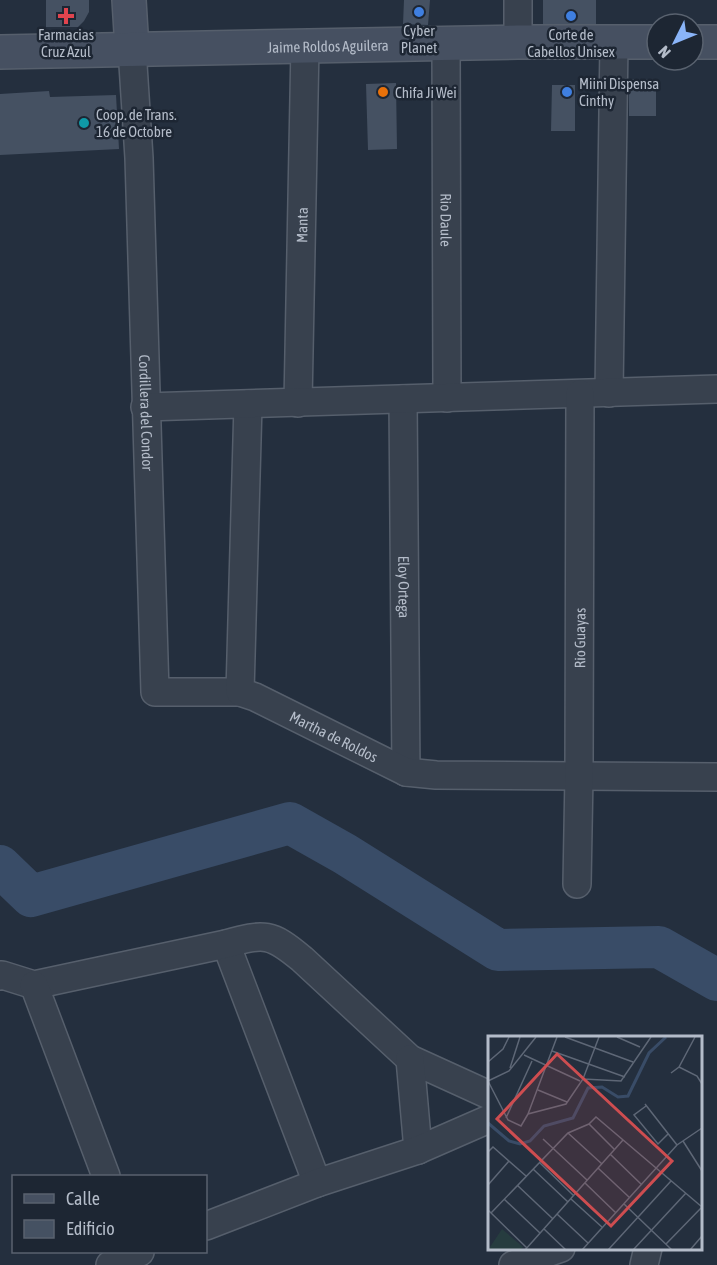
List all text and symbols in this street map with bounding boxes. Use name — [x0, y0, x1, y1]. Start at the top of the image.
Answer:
marker: Cyber Planet — [412, 5, 426, 19]
marker: Farmacias Cruz Azul — [59, 9, 73, 23]
marker: Corte de Cabellos Unisex — [564, 9, 578, 23]
north arrow — [645, 12, 705, 72]
place label: Cyber Planet — [401, 22, 437, 56]
place label: Farmacias Cruz Azul — [38, 26, 94, 60]
place label: Corte de Cabellos Unisex — [527, 26, 615, 60]
street label: Jaime Roldos Aguilera — [267, 36, 389, 55]
text: N — [654, 43, 674, 62]
place label: Miini Dispensa Cinthy — [579, 75, 659, 109]
place label: Chifa Ji Wei — [395, 84, 457, 101]
marker: Chifa Ji Wei — [376, 85, 390, 99]
marker: Miini Dispensa Cinthy — [560, 85, 574, 99]
place label: Coop. de Trans. 16 de Octobre — [96, 106, 177, 140]
marker: Coop. de Trans. 16 de Octobre — [77, 116, 91, 130]
street label: Rio Daule — [438, 193, 455, 247]
street label: Manta — [293, 207, 310, 243]
street label: Cordillera del Condor — [136, 354, 157, 472]
street label: Eloy Ortega — [396, 556, 413, 618]
street label: Rio Guayas — [571, 608, 588, 668]
street label: Martha de Roldos — [287, 707, 381, 765]
inset map — [488, 1036, 702, 1250]
legend — [12, 1175, 207, 1253]
text: Calle — [66, 1188, 100, 1209]
text: Edificio — [66, 1218, 115, 1239]

